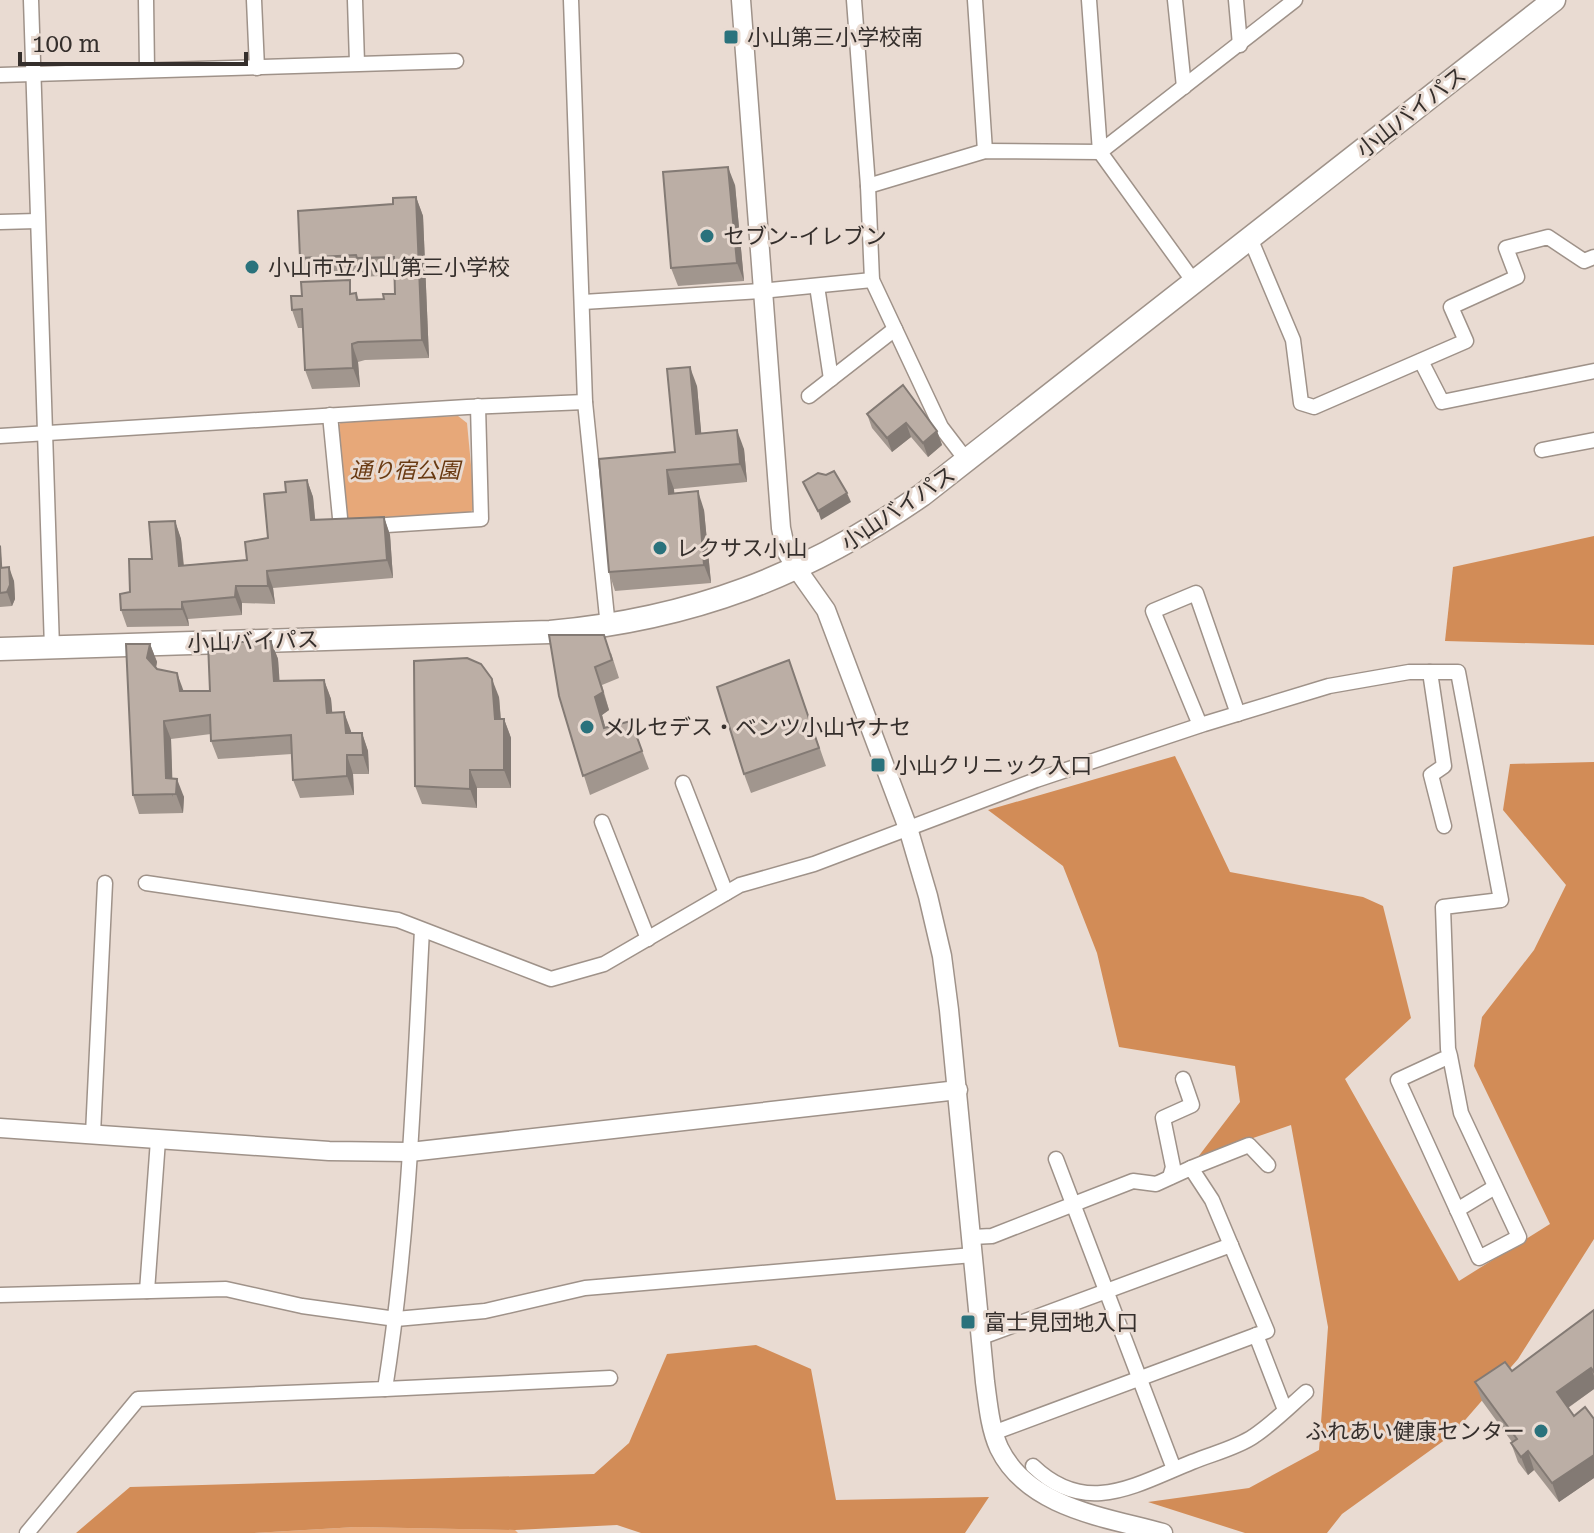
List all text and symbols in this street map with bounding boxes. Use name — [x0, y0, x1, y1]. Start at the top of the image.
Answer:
scale bar — [20, 16, 246, 66]
place label: 小山第三小学校南 — [747, 25, 923, 50]
marker: 小山第三小学校南 — [722, 28, 740, 46]
text: 100 m — [32, 30, 100, 58]
street label: 小山バイパス — [1352, 62, 1471, 163]
place label: セブン-イレブン — [723, 224, 887, 249]
marker: セブン-イレブン — [698, 227, 716, 245]
place label: 小山市立小山第三小学校 — [268, 255, 510, 280]
marker: 小山市立小山第三小学校 — [243, 258, 261, 276]
park label: 通り宿公園 — [350, 458, 463, 483]
street label: 小山バイパス — [837, 461, 960, 556]
place label: レクサス小山 — [676, 536, 808, 561]
marker: レクサス小山 — [651, 539, 669, 557]
street label: 小山バイパス — [187, 627, 319, 656]
place label: メルセデス・ベンツ小山ヤナセ — [603, 715, 911, 740]
marker: メルセデス・ベンツ小山ヤナセ — [578, 718, 596, 736]
place label: 小山クリニック入口 — [894, 753, 1092, 778]
marker: 小山クリニック入口 — [869, 756, 887, 774]
place label: 富士見団地入口 — [984, 1310, 1138, 1335]
marker: 富士見団地入口 — [959, 1313, 977, 1331]
place label: ふれあい健康センター — [1305, 1419, 1525, 1444]
marker: ふれあい健康センター — [1532, 1422, 1550, 1440]

